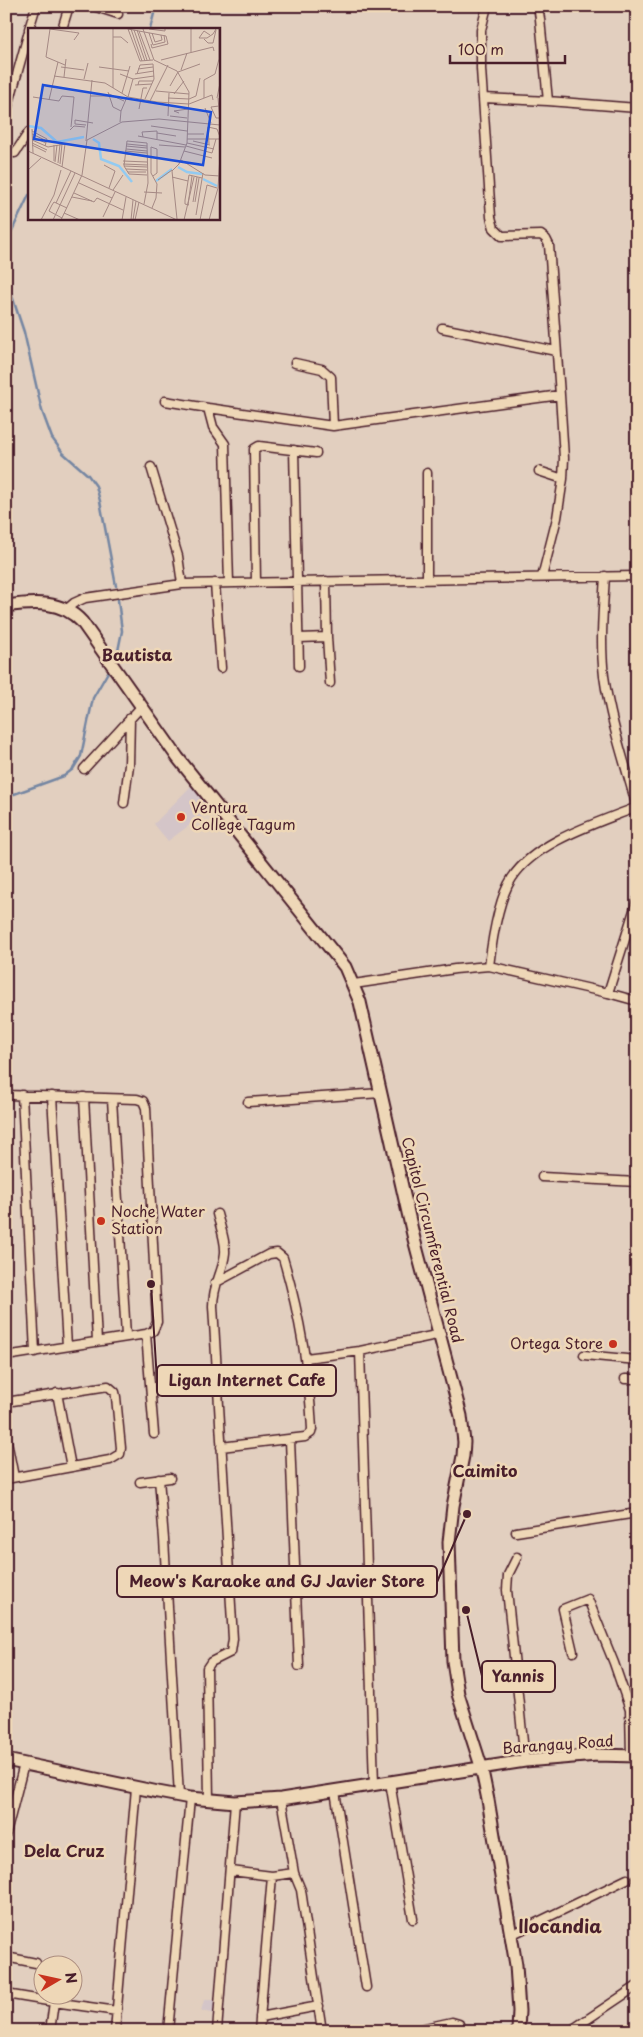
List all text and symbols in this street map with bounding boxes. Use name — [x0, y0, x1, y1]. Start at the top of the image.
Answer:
inset map — [28, 28, 220, 220]
scale bar — [450, 32, 566, 64]
text: 100 m — [458, 37, 504, 60]
district label: Bautista — [102, 642, 173, 666]
place label: Ventura College Tagum — [191, 795, 296, 835]
marker: Ventura College Tagum — [175, 811, 187, 823]
street label: Capitol Circumferential Road — [397, 1134, 470, 1345]
place label: Noche Water Station — [111, 1199, 205, 1239]
marker: Noche Water Station — [95, 1215, 107, 1227]
place label: Ortega Store — [510, 1331, 603, 1354]
marker: Ortega Store — [607, 1338, 619, 1350]
callout: Ligan Internet Cafe — [157, 1365, 336, 1396]
text: Ligan Internet Cafe — [168, 1367, 326, 1391]
district label: Caimito — [452, 1458, 518, 1482]
callout: Meow's Karaoke and GJ Javier Store — [117, 1566, 437, 1597]
text: Meow's Karaoke and GJ Javier Store — [129, 1568, 425, 1592]
callout: Yannis — [482, 1661, 555, 1692]
text: Yannis — [492, 1663, 545, 1687]
street label: Barangay Road — [501, 1728, 614, 1759]
district label: Dela Cruz — [24, 1838, 104, 1862]
district label: Ilocandia — [518, 1912, 602, 1939]
north arrow — [32, 1954, 82, 2004]
text: N — [60, 1971, 83, 1985]

